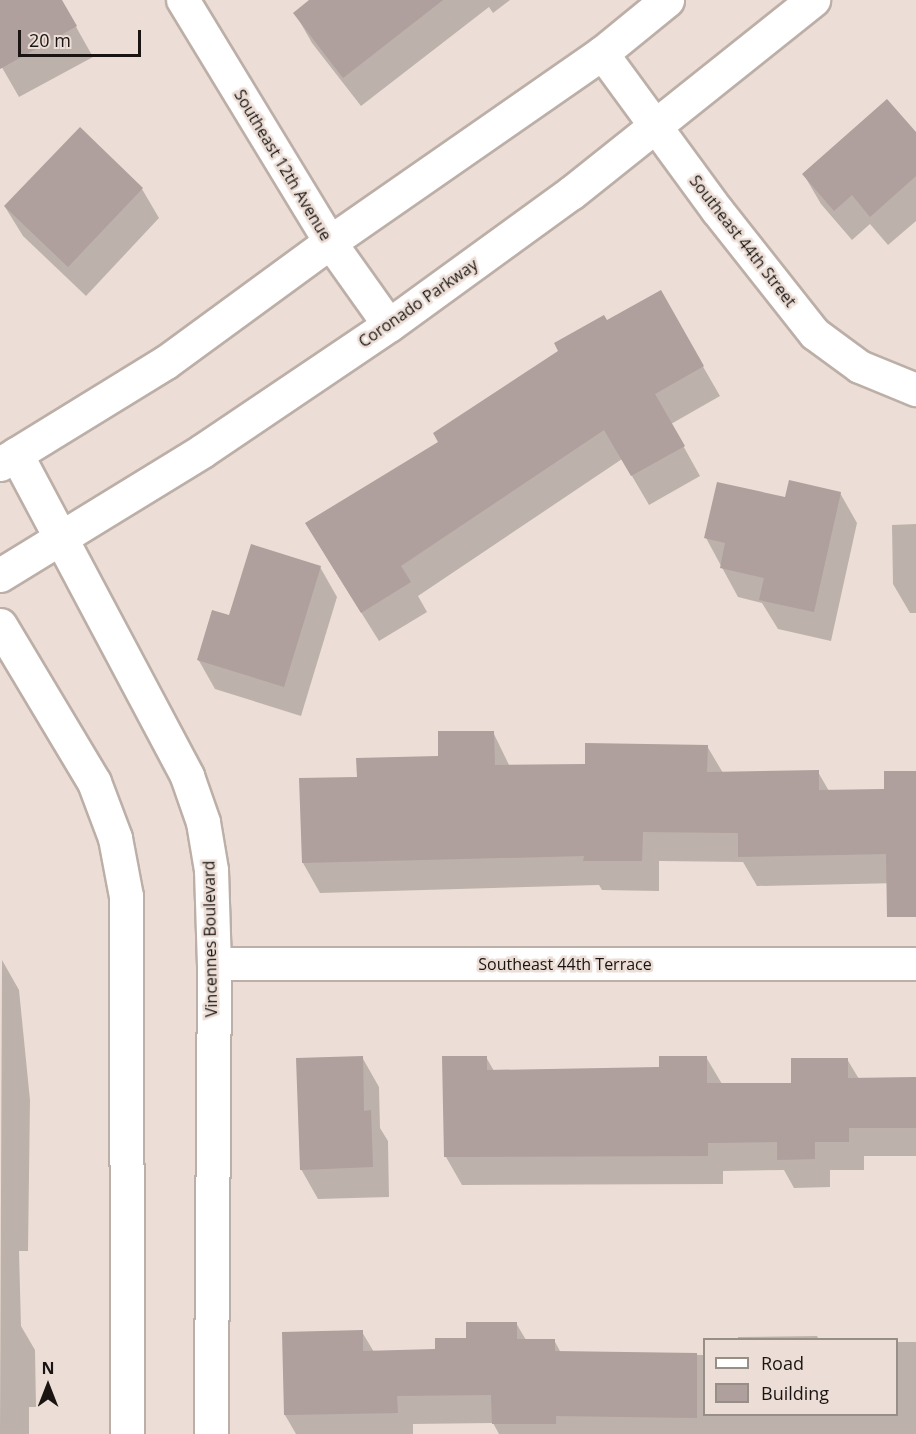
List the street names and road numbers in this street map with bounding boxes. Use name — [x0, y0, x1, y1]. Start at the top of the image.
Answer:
street label: Southeast 12th Avenue — [230, 86, 336, 244]
street label: Southeast 44th Street — [686, 171, 800, 311]
street label: Coronado Parkway — [355, 255, 481, 351]
street label: Vincennes Boulevard — [199, 861, 221, 1017]
street label: Southeast 44th Terrace — [478, 954, 652, 974]

